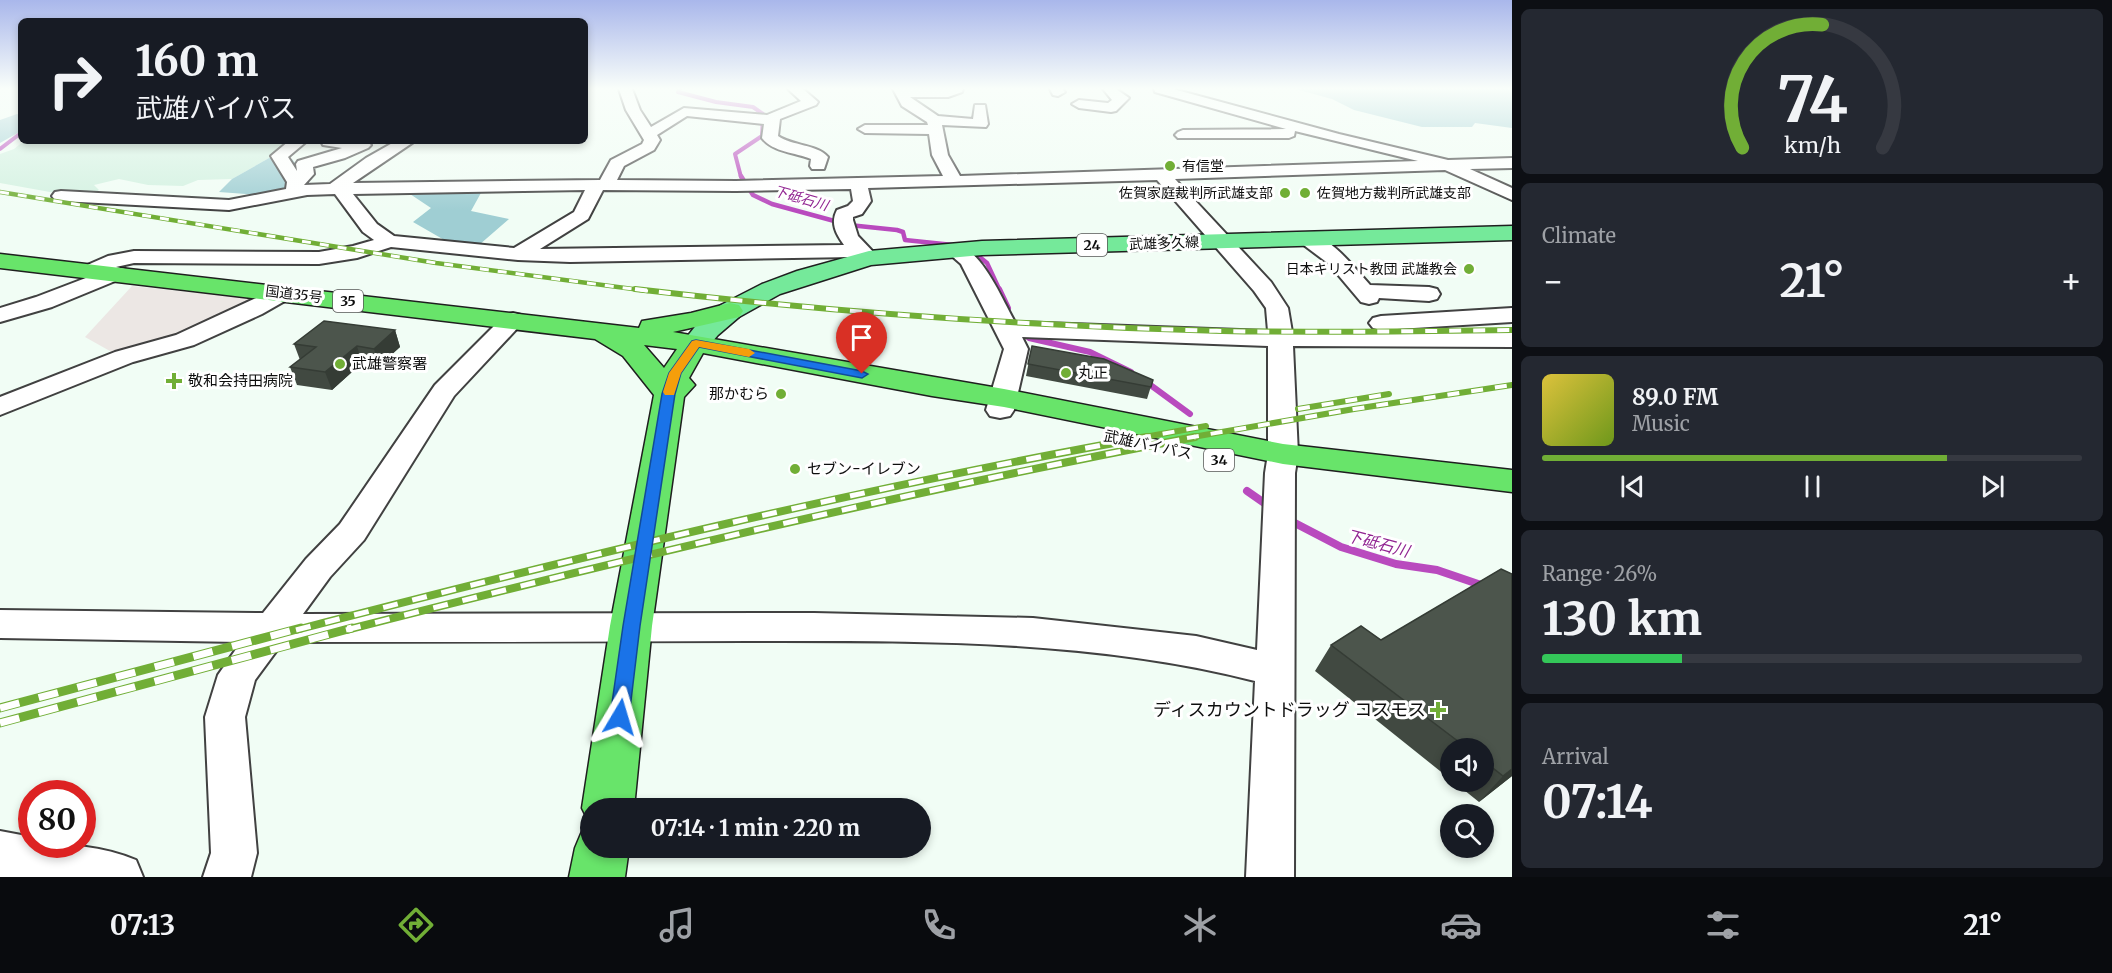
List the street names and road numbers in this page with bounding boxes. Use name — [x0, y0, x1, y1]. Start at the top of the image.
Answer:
street label: 武雄多久線 — [1129, 233, 1199, 253]
road number: 24 — [1077, 234, 1107, 256]
street label: 国道35号 — [264, 282, 324, 306]
road number: 35 — [333, 290, 363, 312]
street label: 武雄バイパス — [1102, 426, 1194, 463]
road number: 34 — [1204, 449, 1234, 471]

